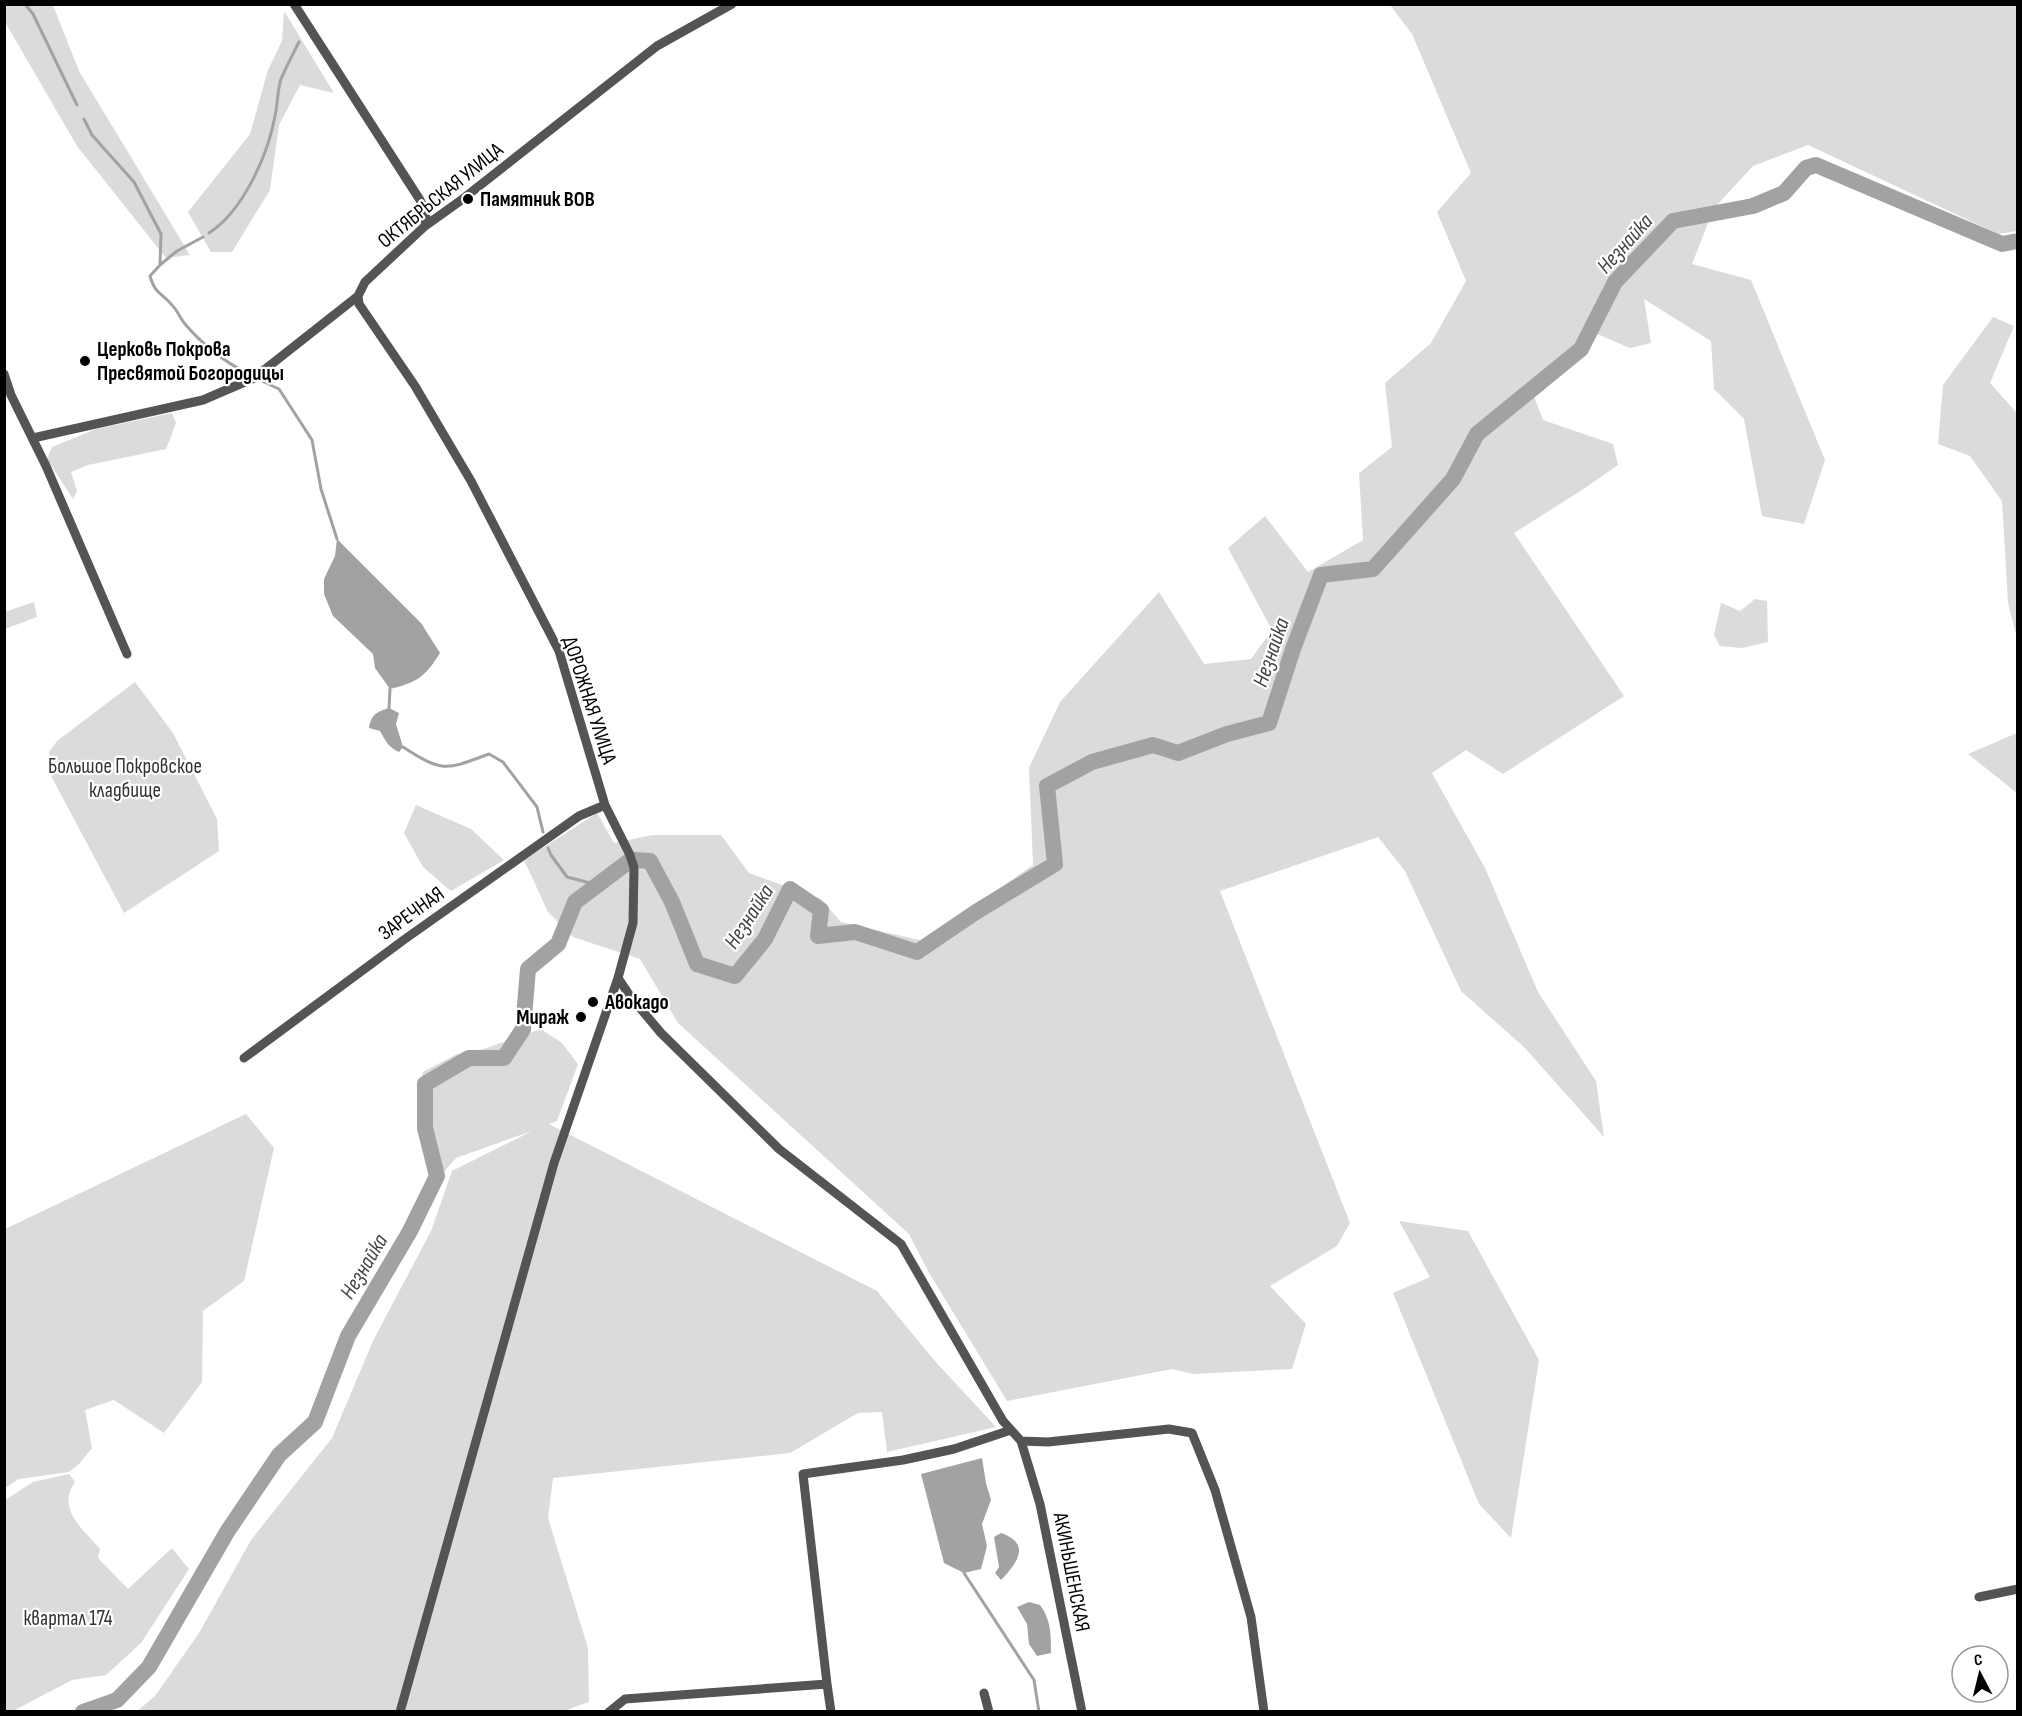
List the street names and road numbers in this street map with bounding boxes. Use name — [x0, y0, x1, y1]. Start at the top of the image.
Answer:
street label: ОКТЯБРЬСКАЯ УЛИЦА — [373, 137, 509, 253]
street label: ДОРОЖНАЯ УЛИЦА — [557, 633, 622, 768]
street label: ЗАРЕЧНАЯ — [374, 881, 449, 946]
street label: АКИНЬШЕНСКАЯ — [1048, 1509, 1095, 1634]

